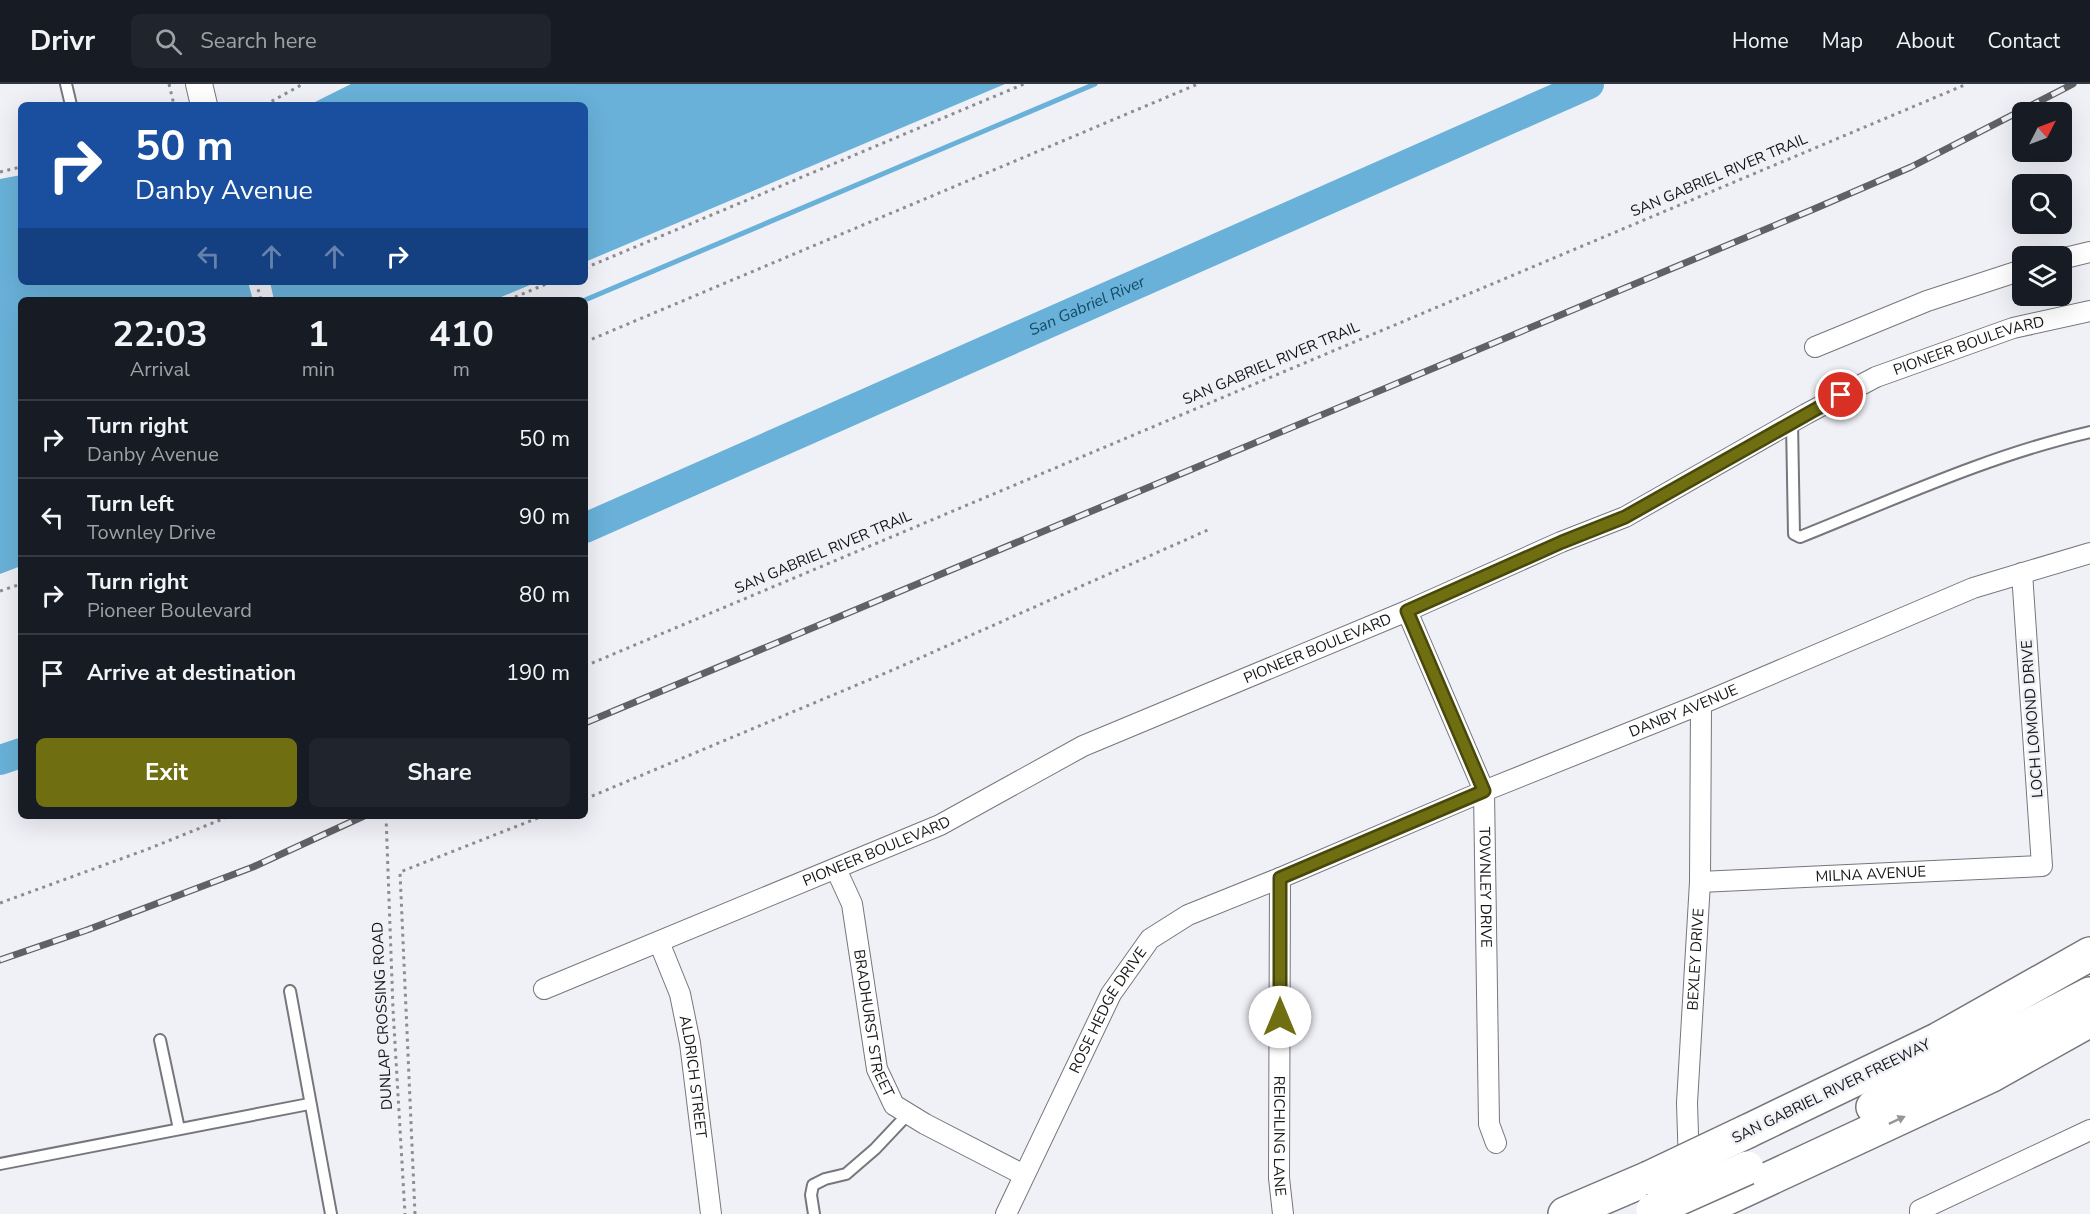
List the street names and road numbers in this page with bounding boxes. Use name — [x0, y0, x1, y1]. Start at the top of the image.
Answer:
street label: SAN GABRIEL RIVER TRAIL — [1627, 129, 1811, 221]
street label: PIONEER BOULEVARD — [1890, 311, 2046, 380]
street label: SAN GABRIEL RIVER TRAIL — [1179, 317, 1363, 409]
street label: SAN GABRIEL RIVER TRAIL — [731, 506, 915, 598]
street label: PIONEER BOULEVARD — [1241, 609, 1394, 688]
street label: LOCH LOMOND DRIVE — [2017, 639, 2047, 799]
street label: DANBY AVENUE — [1626, 680, 1741, 742]
street label: PIONEER BOULEVARD — [800, 811, 954, 891]
street label: TOWNLEY DRIVE — [1475, 827, 1496, 948]
street label: MILNA AVENUE — [1815, 861, 1927, 887]
street label: BEXLEY DRIVE — [1682, 908, 1708, 1011]
street label: DUNLAP CROSSING ROAD — [367, 921, 397, 1111]
street label: ROSE HEDGE DRIVE — [1065, 943, 1151, 1077]
street label: BRADHURST STREET — [849, 948, 899, 1100]
street label: ALDRICH STREET — [675, 1014, 712, 1139]
street label: SAN GABRIEL RIVER FREEWAY — [1728, 1034, 1935, 1148]
street label: REICHLING LANE — [1269, 1076, 1291, 1197]

